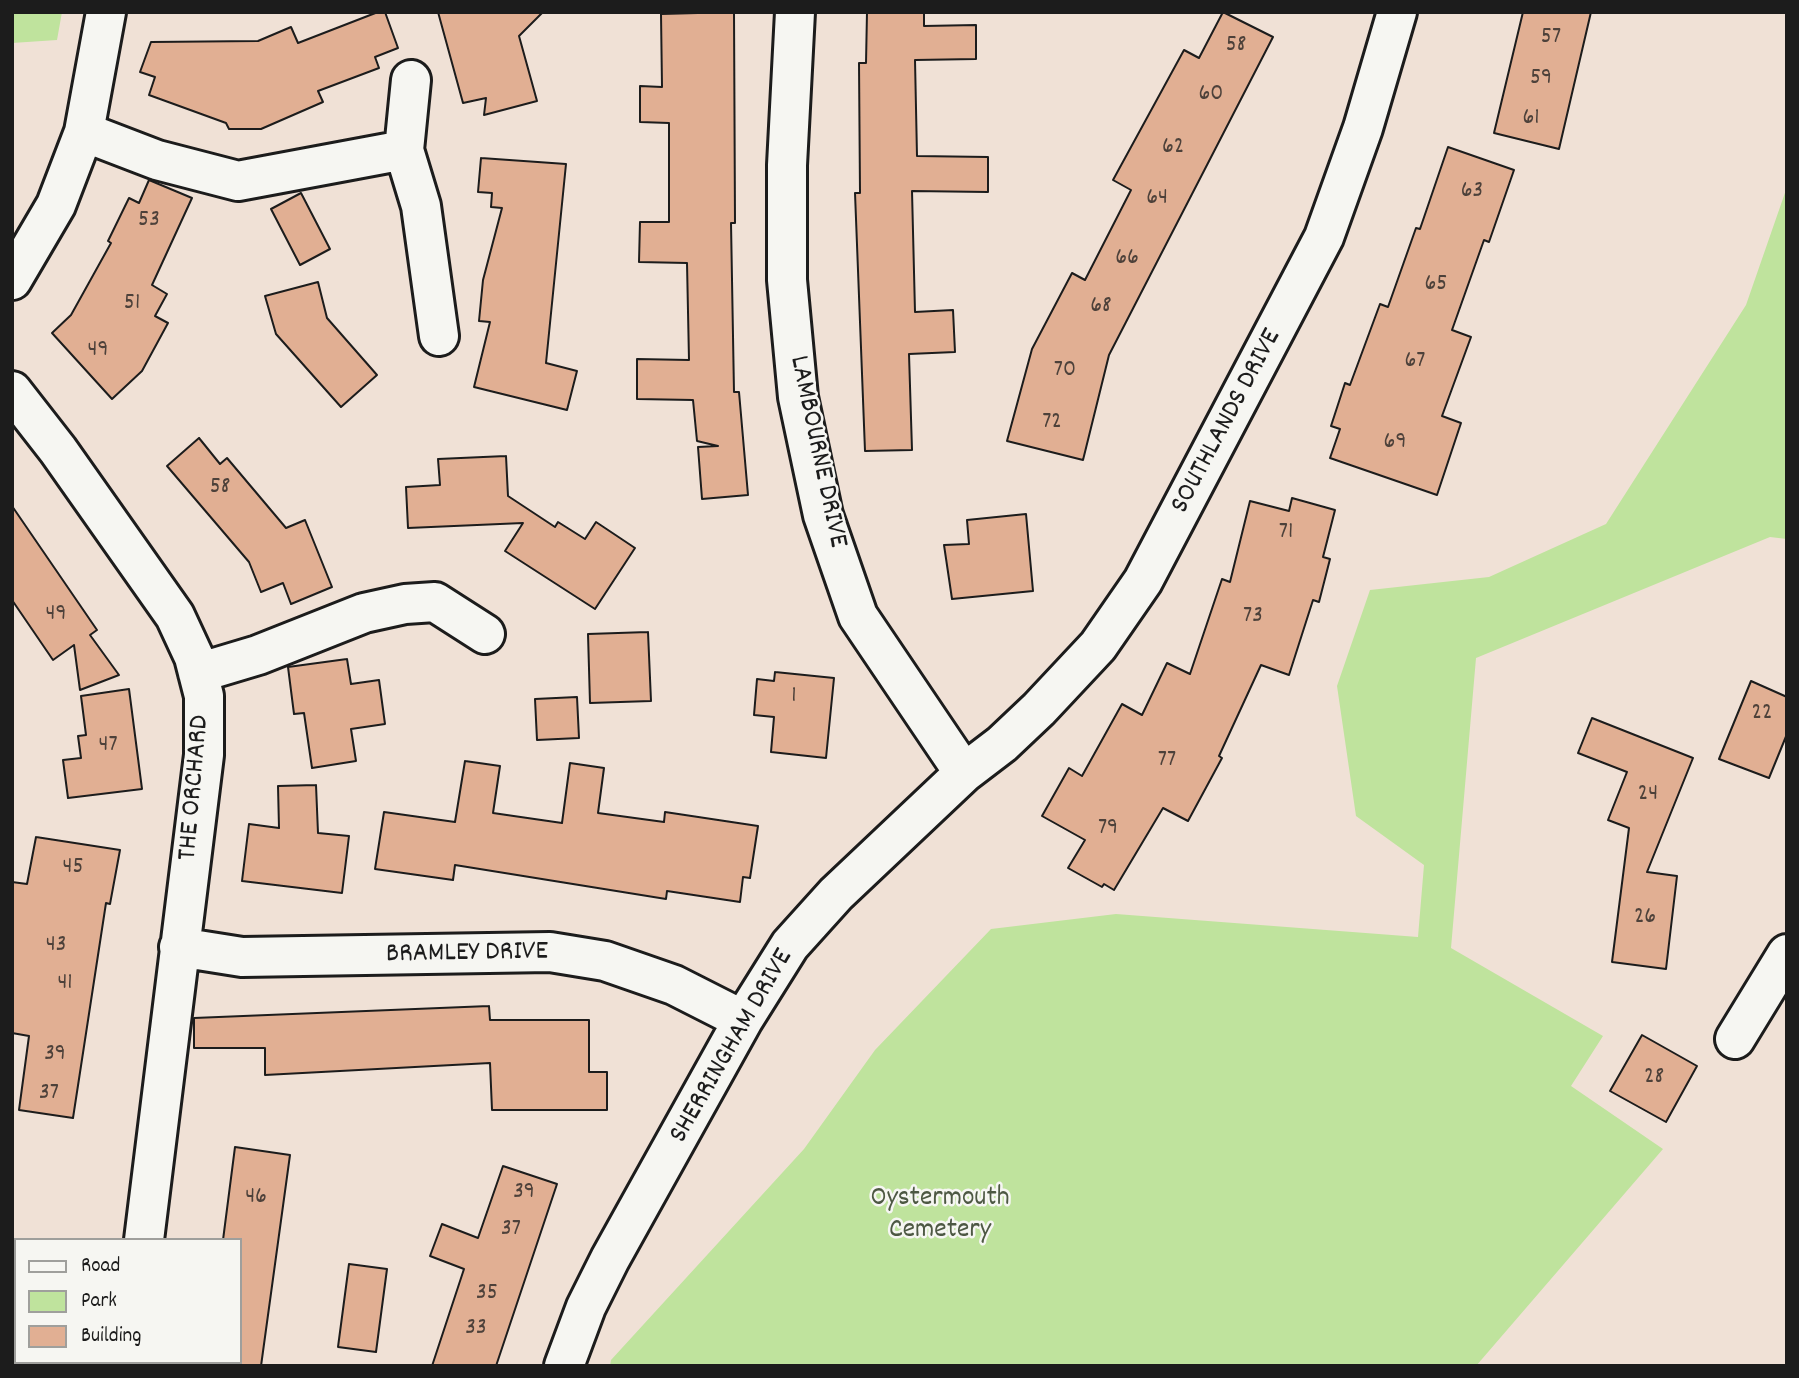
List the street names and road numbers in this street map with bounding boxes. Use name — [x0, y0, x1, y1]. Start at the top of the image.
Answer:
street label: SOUTHLANDS DRIVE — [1165, 324, 1291, 520]
street label: LAMBOURNE DRIVE — [779, 353, 853, 551]
street label: THE ORCHARD — [173, 714, 219, 862]
street label: BRAMLEY DRIVE — [386, 937, 548, 973]
street label: SHERRINGHAM DRIVE — [664, 944, 802, 1150]

